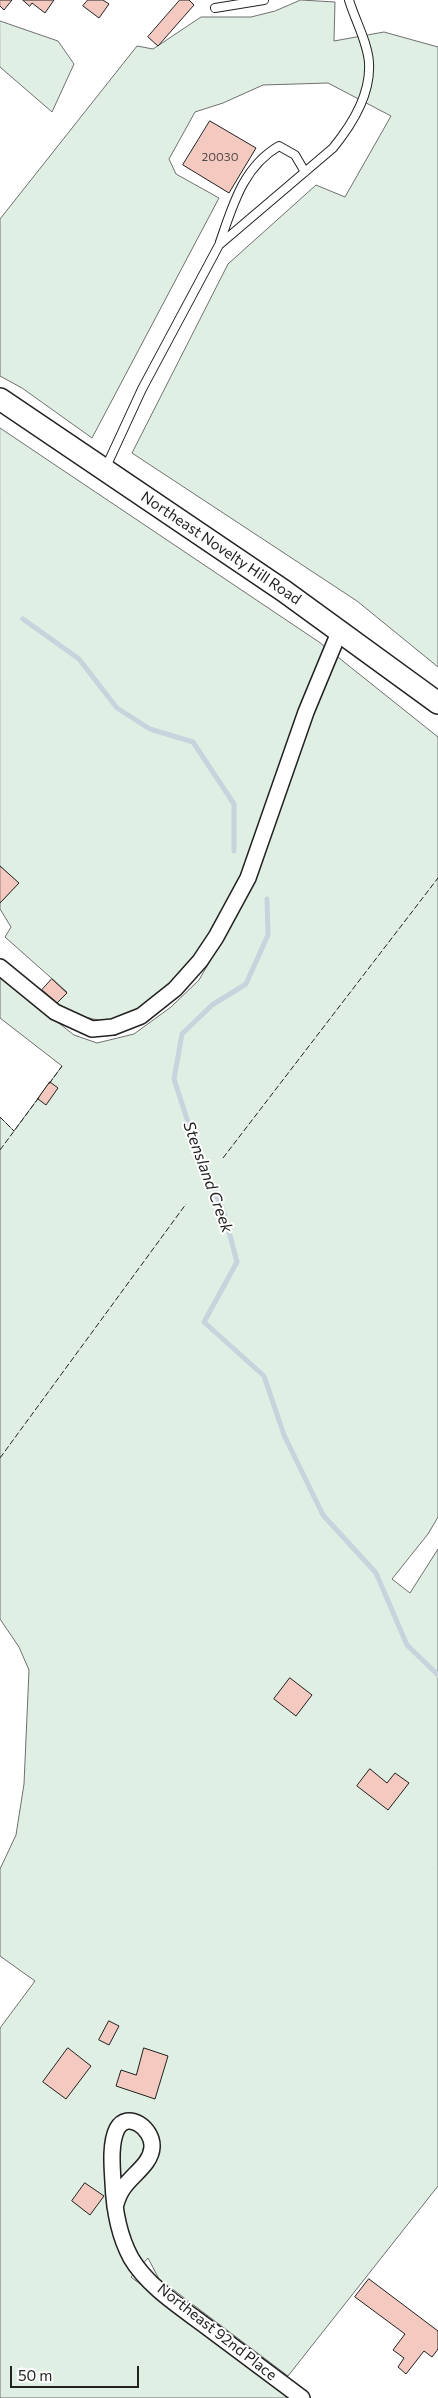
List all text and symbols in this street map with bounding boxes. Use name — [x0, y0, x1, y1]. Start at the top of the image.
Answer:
house number: 20030 — [202, 150, 238, 164]
street label: Northeast Novelty Hill Road — [138, 488, 304, 608]
water label: Stensland Creek — [179, 1119, 237, 1235]
street label: Northeast 92nd Place — [154, 2280, 280, 2384]
scale bar — [12, 2356, 141, 2388]
text: 50 m — [18, 2366, 52, 2384]

